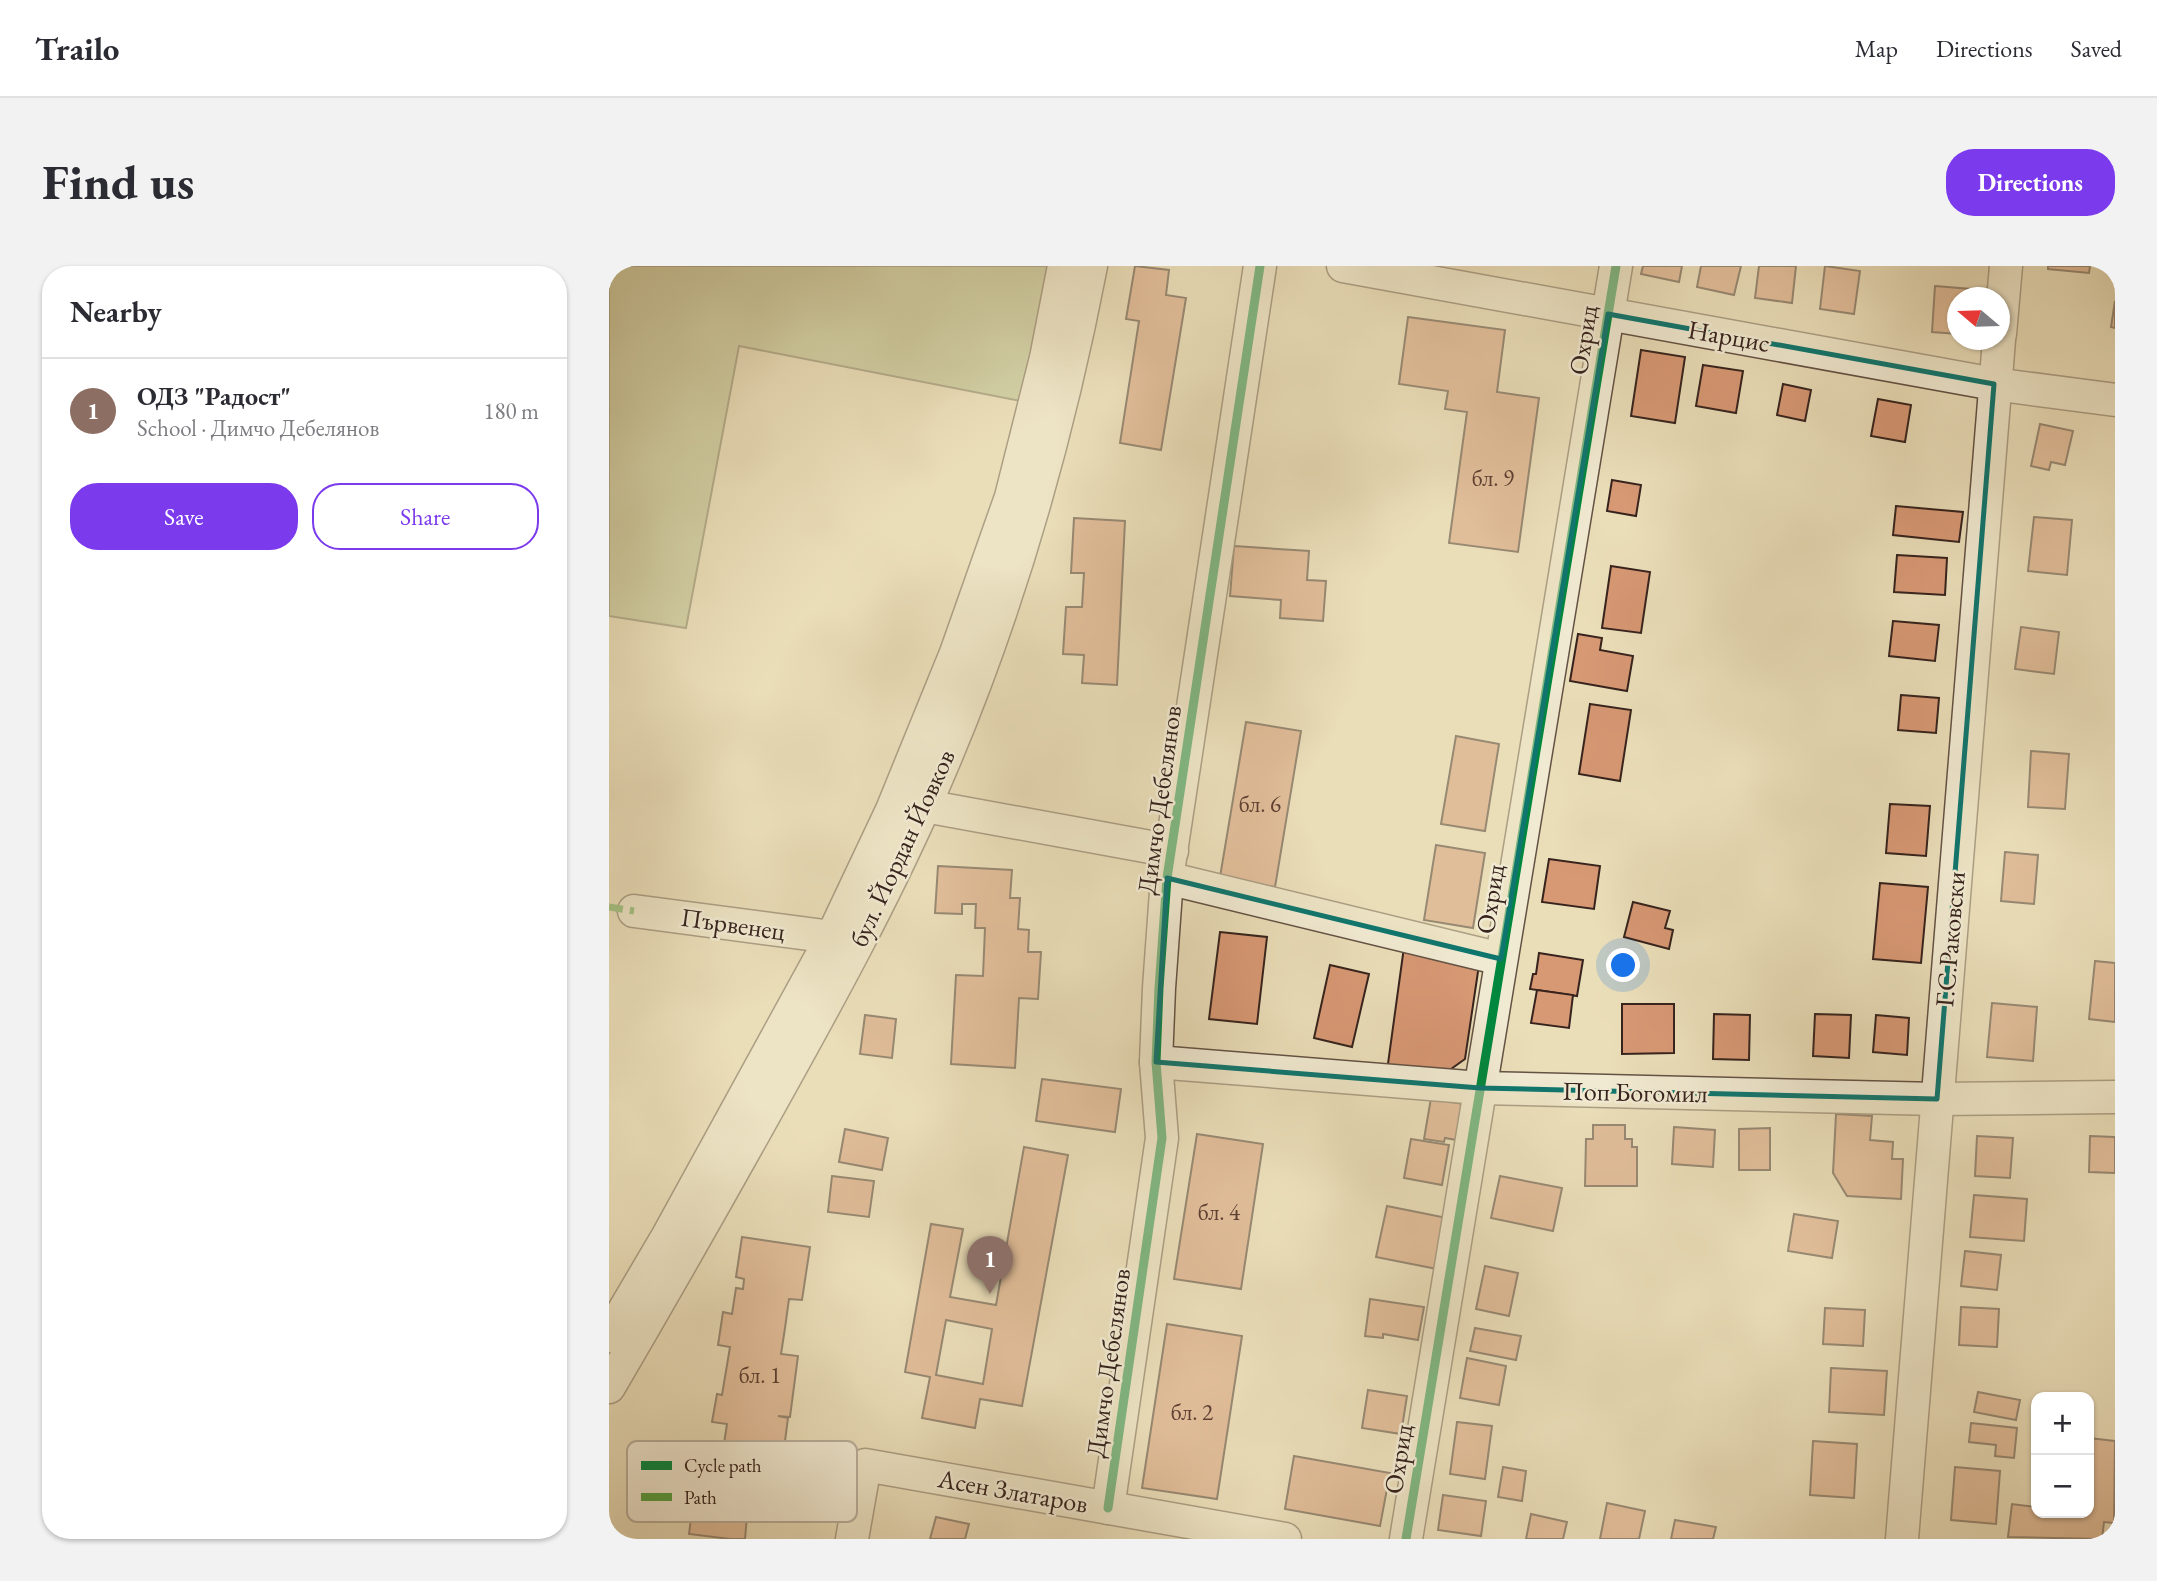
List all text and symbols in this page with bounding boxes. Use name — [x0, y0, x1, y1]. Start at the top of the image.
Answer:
text: Trailo — [35, 27, 119, 70]
text: Map — [1855, 33, 1898, 64]
text: Directions — [1936, 33, 2033, 64]
text: Saved — [2071, 33, 2122, 64]
button: Directions — [1946, 149, 2115, 216]
text: Find us — [42, 150, 194, 214]
north arrow — [1947, 287, 2010, 350]
text: Nearby — [70, 292, 162, 331]
street label: Охрид — [1561, 303, 1605, 377]
street label: Нарцис — [1685, 312, 1773, 360]
text: ОДЗ "Радост" — [137, 379, 291, 413]
text: 1 — [87, 396, 99, 426]
text: 180 m — [483, 396, 539, 426]
text: School · Димчо Дебелянов — [137, 413, 379, 443]
house number: бл. 9 — [1472, 463, 1514, 493]
button: Save — [70, 483, 298, 550]
button: Share — [312, 483, 539, 550]
street label: Димчо Дебелянов — [1129, 703, 1189, 897]
street label: бул. Йордан Йовков — [841, 744, 963, 952]
house number: бл. 6 — [1239, 789, 1281, 819]
street label: Охрид — [1468, 862, 1512, 936]
street label: Г.С.Раковски — [1927, 870, 1973, 1008]
street label: Първенец — [679, 900, 788, 948]
your location — [1606, 948, 1640, 982]
street label: Поп Богомил — [1562, 1074, 1708, 1110]
house number: бл. 4 — [1198, 1197, 1241, 1227]
pin: 1 — [967, 1236, 1013, 1294]
street label: Димчо Дебелянов — [1078, 1266, 1138, 1460]
house number: бл. 1 — [739, 1360, 781, 1390]
map controls — [2031, 1392, 2094, 1518]
button: + — [2031, 1392, 2094, 1455]
house number: бл. 2 — [1171, 1397, 1213, 1427]
street label: Охрид — [1376, 1422, 1420, 1496]
legend — [627, 1441, 857, 1522]
text: Cycle path — [684, 1453, 762, 1478]
button: − — [2031, 1455, 2094, 1518]
street label: Асен Златаров — [934, 1461, 1091, 1521]
text: Path — [684, 1485, 717, 1510]

